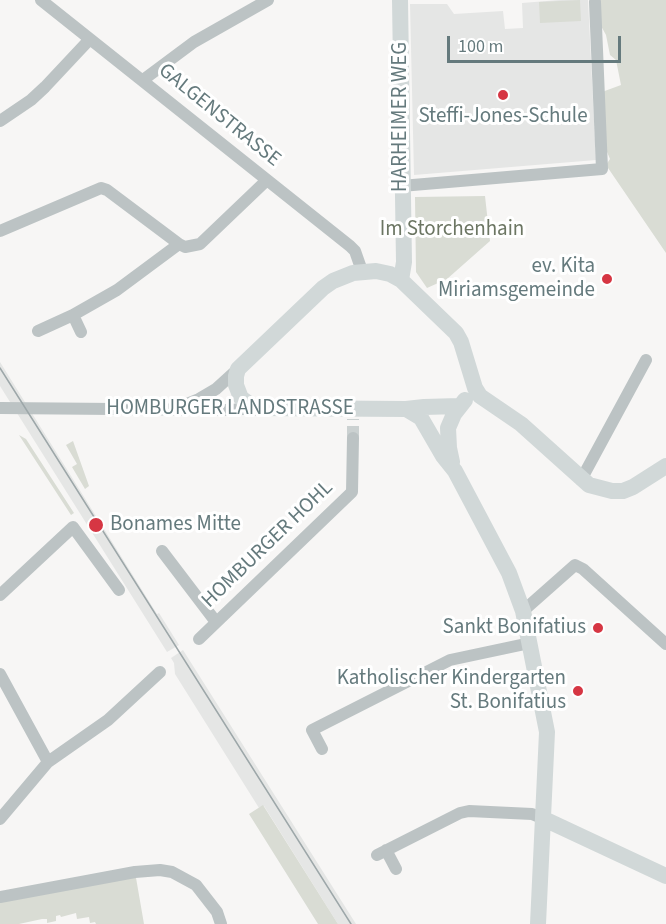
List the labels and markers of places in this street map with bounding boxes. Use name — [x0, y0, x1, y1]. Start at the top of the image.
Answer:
marker: Steffi-Jones-Schule — [496, 88, 510, 102]
place label: Steffi-Jones-Schule — [418, 104, 588, 130]
place label: ev. Kita Miriamsgemeinde — [438, 254, 595, 304]
marker: ev. Kita Miriamsgemeinde — [600, 272, 614, 286]
place label: Bonames Mitte — [110, 512, 241, 538]
marker: Bonames Mitte — [87, 516, 105, 534]
place label: Sankt Bonifatius — [443, 615, 586, 641]
marker: Sankt Bonifatius — [591, 621, 605, 635]
place label: Katholischer Kindergarten St. Bonifatius — [337, 666, 566, 716]
marker: Katholischer Kindergarten St. Bonifatius — [571, 684, 585, 698]

